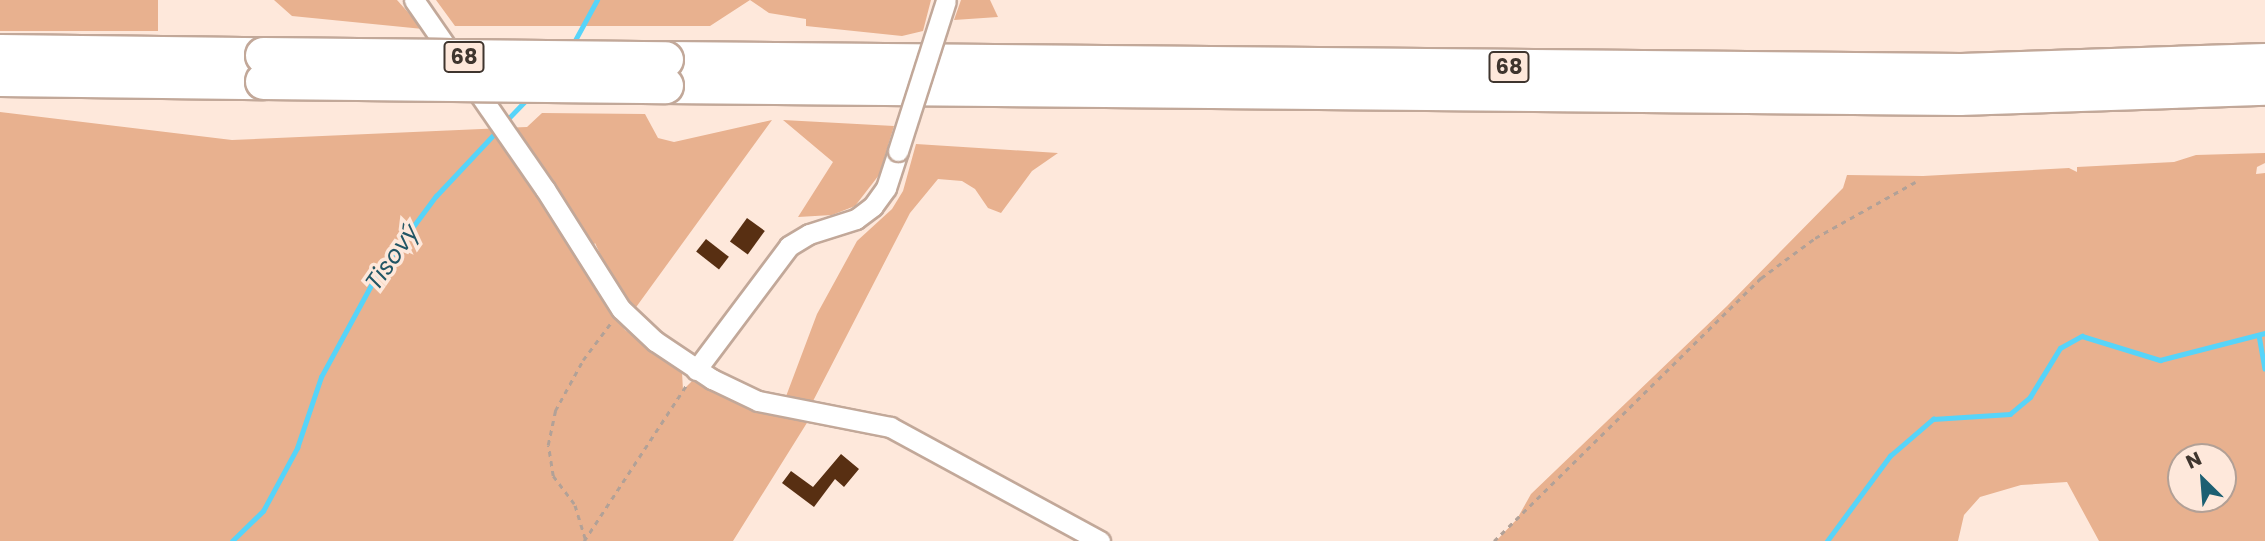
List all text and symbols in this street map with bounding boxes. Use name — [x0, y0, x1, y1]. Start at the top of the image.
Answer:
road number: 68 — [443, 40, 485, 74]
road number: 68 — [1488, 50, 1530, 84]
water label: Tisový — [359, 219, 425, 295]
north arrow — [2167, 443, 2237, 513]
text: N — [2182, 445, 2206, 476]

